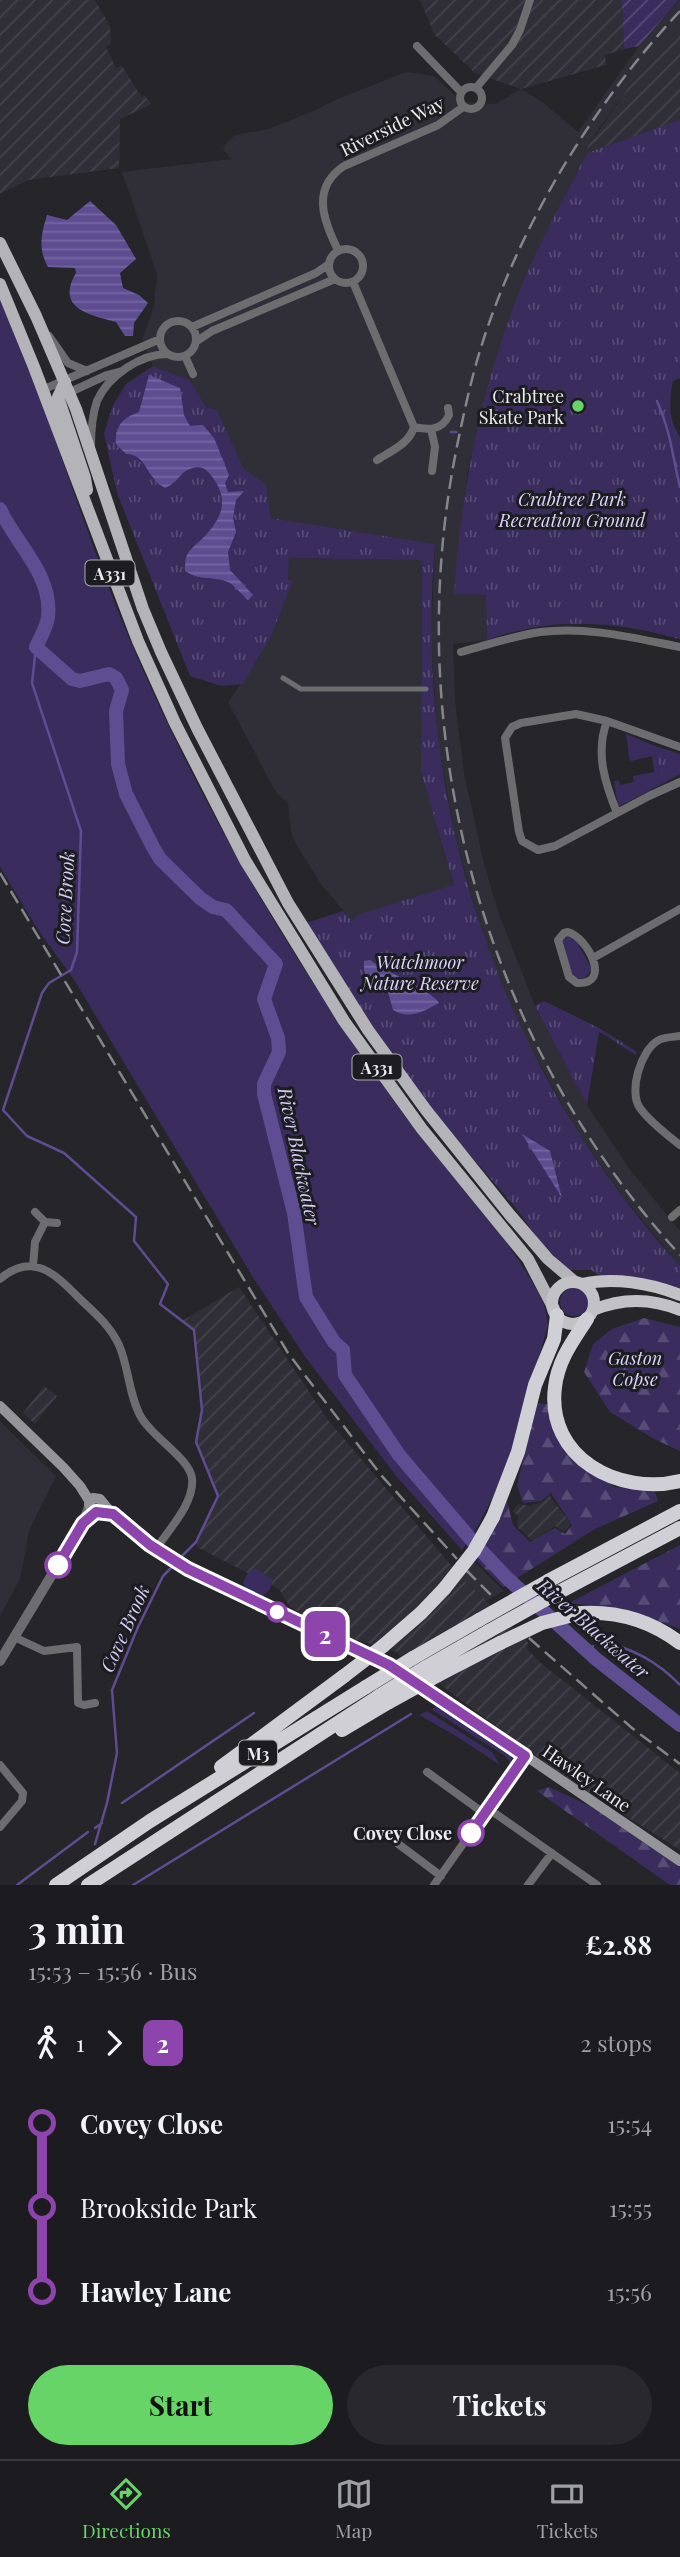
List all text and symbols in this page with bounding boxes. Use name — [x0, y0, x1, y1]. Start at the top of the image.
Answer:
street label: Riverside Way — [336, 90, 448, 162]
place label: Crabtree Skate Park — [479, 384, 564, 429]
marker: Crabtree Skate Park — [570, 398, 586, 414]
park label: Crabtree Park Recreation Ground — [498, 487, 646, 532]
road number: A331 — [86, 560, 134, 586]
water label: Cove Brook — [49, 851, 79, 945]
park label: Watchmoor Nature Reserve — [359, 950, 479, 995]
road number: A331 — [352, 1054, 402, 1079]
water label: River Blackwater — [272, 1084, 327, 1228]
park label: Gaston Copse — [608, 1346, 662, 1391]
unlabelled marker — [45, 1552, 71, 1578]
water label: River Blackwater — [532, 1572, 656, 1684]
water label: Cove Brook — [93, 1580, 155, 1676]
unlabelled marker — [267, 1602, 287, 1622]
line badge: 2 — [302, 1611, 348, 1657]
text: 2 — [319, 1618, 331, 1650]
street label: Hawley Lane — [538, 1739, 636, 1817]
road number: M3 — [239, 1740, 277, 1765]
marker: Covey Close — [458, 1820, 484, 1846]
place label: Covey Close — [353, 1821, 452, 1845]
text: 3 min — [28, 1903, 125, 1954]
text: £2.88 — [585, 1927, 652, 1962]
text: 15:53 – 15:56 · Bus — [28, 1955, 197, 1986]
icon: walk — [28, 2024, 66, 2062]
icon: forward — [95, 2024, 133, 2062]
text: 1 — [76, 2027, 85, 2058]
text: 2 — [157, 2027, 169, 2059]
text: 2 stops — [581, 2027, 652, 2058]
text: Covey Close — [80, 2106, 223, 2141]
text: 15:54 — [607, 2108, 652, 2139]
text: Brookside Park — [80, 2190, 257, 2225]
text: 15:55 — [609, 2192, 652, 2223]
text: Hawley Lane — [80, 2274, 231, 2309]
text: 15:56 — [607, 2276, 652, 2307]
button: Start — [28, 2365, 333, 2445]
button: Tickets — [347, 2365, 652, 2445]
tab: Directions — [82, 2475, 171, 2543]
tab: Map — [335, 2475, 373, 2543]
tab: Tickets — [537, 2475, 598, 2543]

